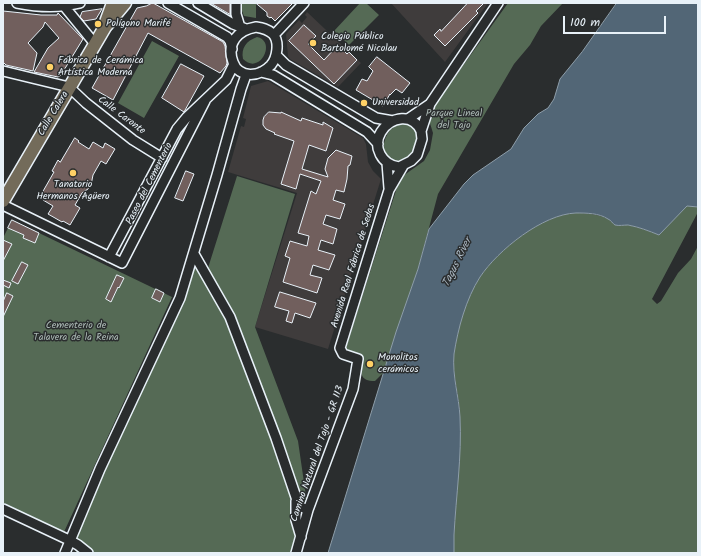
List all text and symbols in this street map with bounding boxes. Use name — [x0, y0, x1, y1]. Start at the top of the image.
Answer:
scale bar — [565, 8, 668, 34]
text: 100 m — [570, 13, 600, 32]
place label: Polígono Marifé — [106, 18, 170, 30]
marker: Polígono Marifé — [93, 19, 103, 29]
place label: Colegio Público Bartolomé Nicolau — [321, 31, 397, 54]
marker: Colegio Público Bartolomé Nicolau — [308, 38, 318, 48]
place label: Fábrica de Cerámica Artística Moderna — [58, 55, 144, 78]
marker: Fábrica de Cerámica Artística Moderna — [45, 62, 55, 72]
street label: Calle Calera — [36, 90, 72, 138]
street label: Calle Caronte — [95, 94, 147, 138]
place label: Universidad — [372, 97, 419, 109]
marker: Universidad — [359, 98, 369, 108]
park label: Parque Lineal del Tajo — [426, 108, 482, 132]
street label: Paseo del Cementerio — [124, 141, 176, 227]
marker: Tanatorio Hermanos Agüero — [68, 168, 78, 178]
place label: Tanatorio Hermanos Agüero — [36, 179, 110, 202]
street label: Avenida Real Fábrica de Sedas — [329, 203, 379, 329]
water label: Tagus River — [440, 236, 476, 290]
park label: Cementerio de Talavera de la Reina — [33, 320, 119, 344]
place label: Monolitos cerámicos — [378, 352, 419, 376]
marker: Monolitos cerámicos — [365, 359, 375, 369]
street label: Camino Natural del Tajo - GR 113 — [289, 384, 347, 524]

